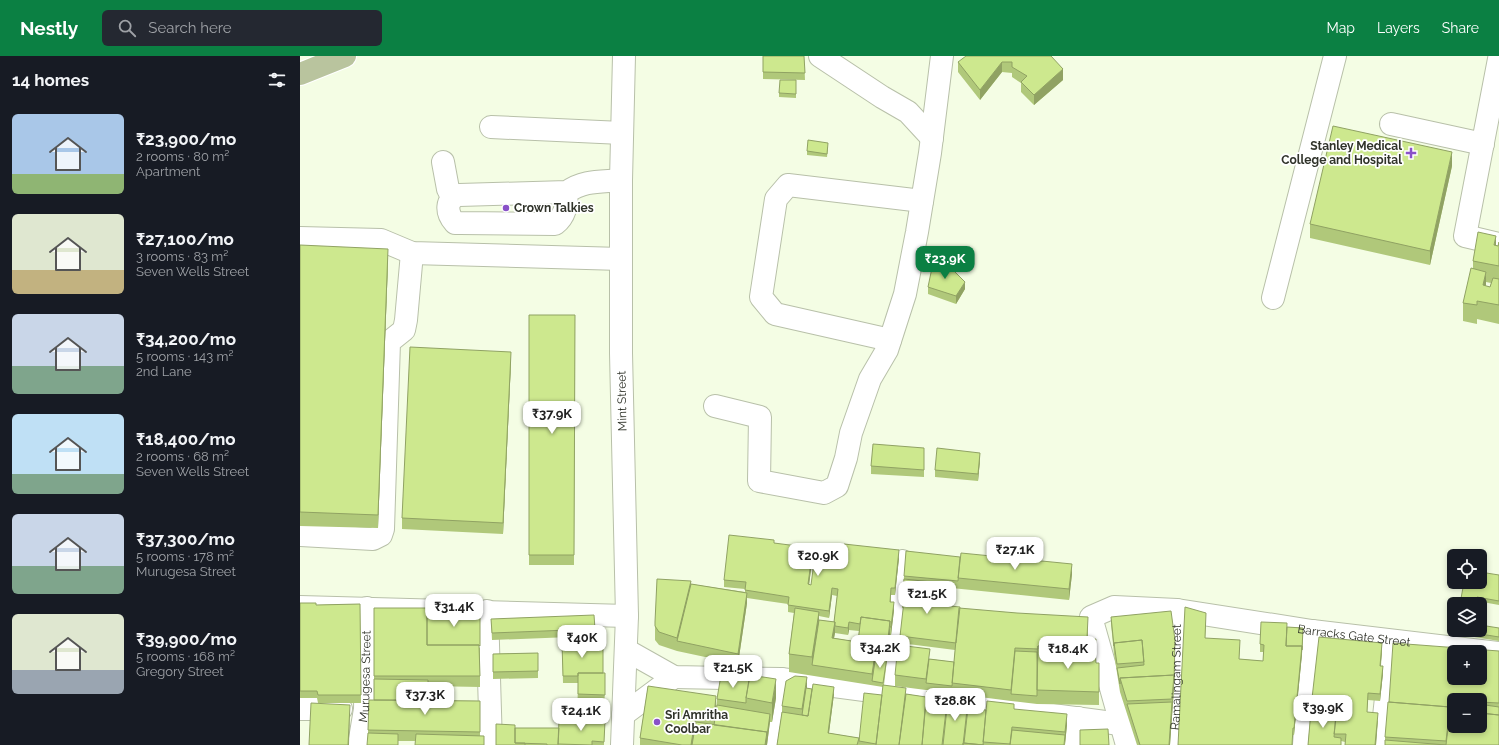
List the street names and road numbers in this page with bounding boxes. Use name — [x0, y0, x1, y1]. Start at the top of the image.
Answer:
street label: Mint Street — [614, 371, 630, 431]
street label: Barracks Gate Street — [1296, 622, 1411, 650]
street label: Ramalingam Street — [1168, 624, 1184, 731]
street label: Murugesa Street — [356, 630, 374, 724]

